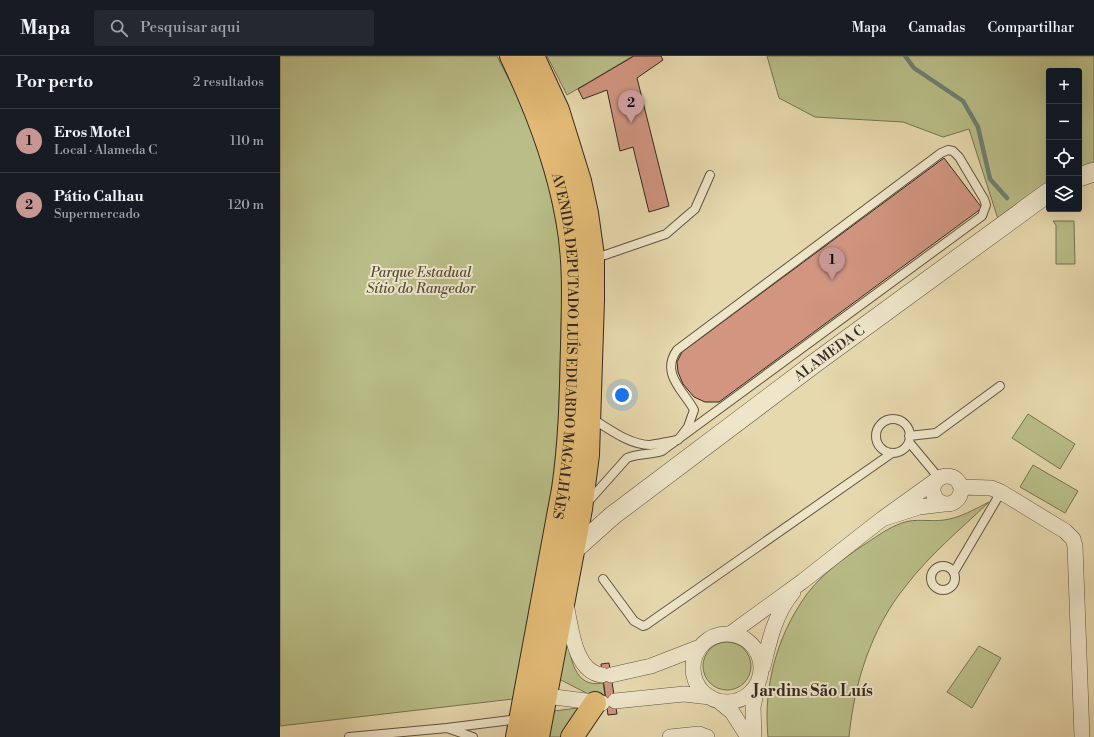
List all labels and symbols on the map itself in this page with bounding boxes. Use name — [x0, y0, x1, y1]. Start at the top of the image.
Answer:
pin: 2 — [618, 90, 644, 123]
street label: AVENIDA DEPUTADO LUÍS EDUARDO MAGALHÃES — [547, 170, 582, 521]
pin: 1 — [819, 247, 845, 280]
park label: Parque Estadual Sítio do Rangedor — [366, 264, 477, 298]
street label: ALAMEDA C — [790, 322, 869, 386]
your location — [612, 385, 632, 405]
district label: Jardins São Luís — [751, 681, 873, 701]

